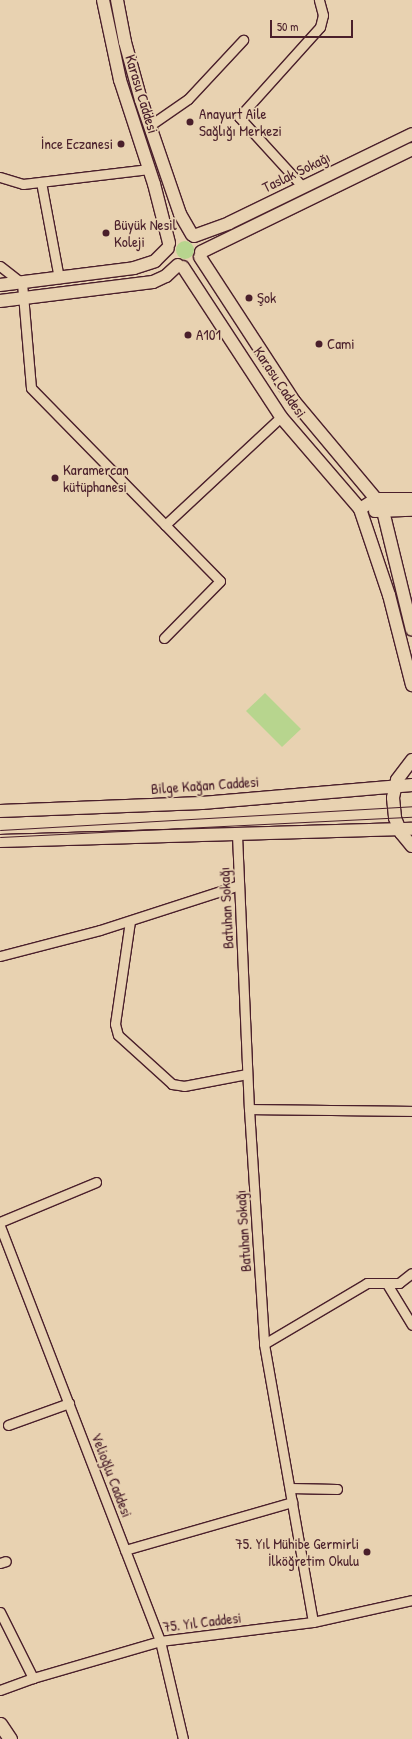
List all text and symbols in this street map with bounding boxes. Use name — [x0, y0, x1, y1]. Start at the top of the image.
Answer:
scale bar — [272, 12, 355, 38]
text: 50 m — [277, 18, 298, 35]
street label: Karasu Caddesi — [121, 52, 163, 136]
place label: Anayurt Aile Sağlığı Merkezi — [199, 104, 282, 139]
marker: Anayurt Aile Sağlığı Merkezi — [184, 116, 196, 128]
place label: İnce Eczanesi — [41, 135, 113, 153]
marker: İnce Eczanesi — [116, 139, 126, 149]
street label: Taslak Sokağı — [259, 148, 333, 196]
place label: Büyük Nesil Koleji — [114, 215, 177, 250]
marker: Büyük Nesil Koleji — [101, 228, 111, 238]
place label: Şok — [257, 289, 276, 307]
marker: Şok — [244, 293, 254, 303]
place label: A101 — [196, 326, 221, 344]
marker: A101 — [183, 330, 193, 340]
place label: Cami — [327, 335, 355, 353]
marker: Cami — [314, 339, 324, 349]
street label: Karasu Caddesi — [250, 343, 310, 421]
place label: Karamercan kütüphanesi — [63, 460, 129, 495]
marker: Karamercan kütüphanesi — [50, 473, 60, 483]
street label: Bilge Kağan Caddesi — [150, 772, 260, 798]
street label: Batuhan Sokağı — [215, 867, 237, 949]
street label: Batuhan Sokağı — [231, 1189, 255, 1273]
street label: Velioğlu Caddesi — [88, 1430, 136, 1520]
place label: 75. Yıl Mühibe Germirli İlköğretim Okulu — [235, 1534, 359, 1569]
marker: 75. Yıl Mühibe Germirli İlköğretim Okulu — [362, 1547, 372, 1557]
street label: 75. Yıl Caddesi — [162, 1608, 242, 1636]

